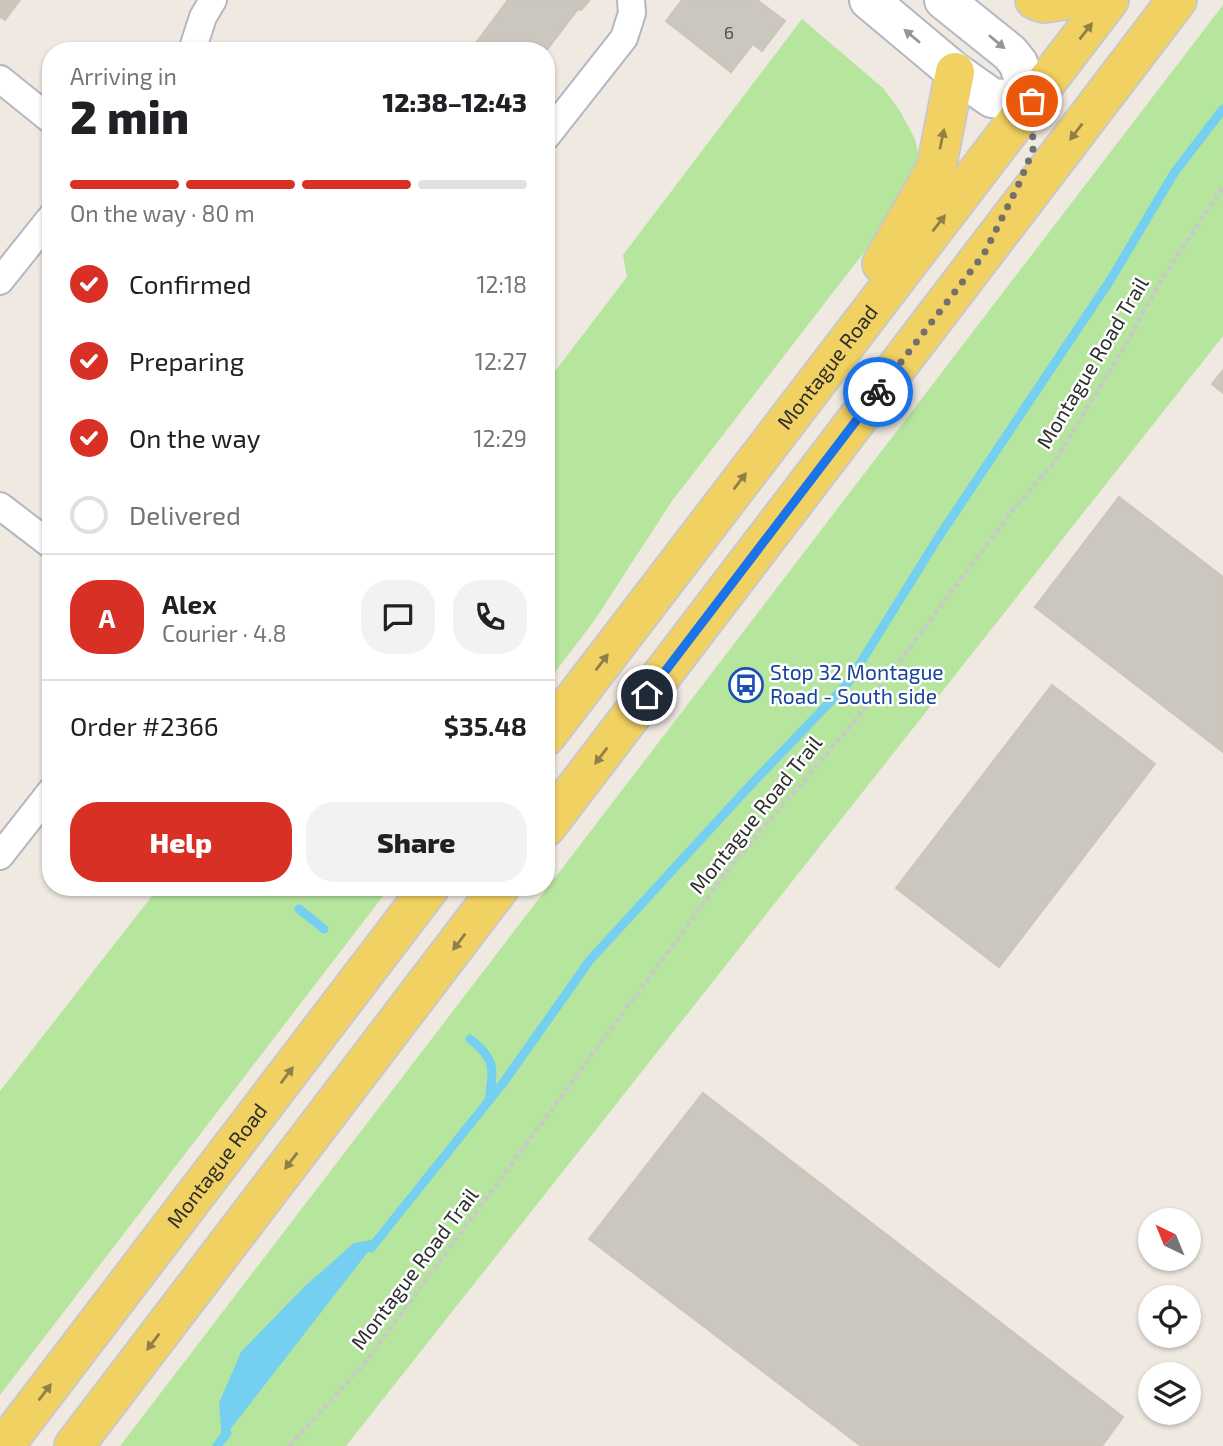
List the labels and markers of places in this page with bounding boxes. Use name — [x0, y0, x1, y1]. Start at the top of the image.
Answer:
pin — [1002, 71, 1062, 131]
place label: Stop 32 Montague Road - South side — [770, 659, 944, 708]
pin — [617, 665, 677, 725]
bus stop icon: Stop 32 Montague Road - South side — [727, 666, 765, 704]

